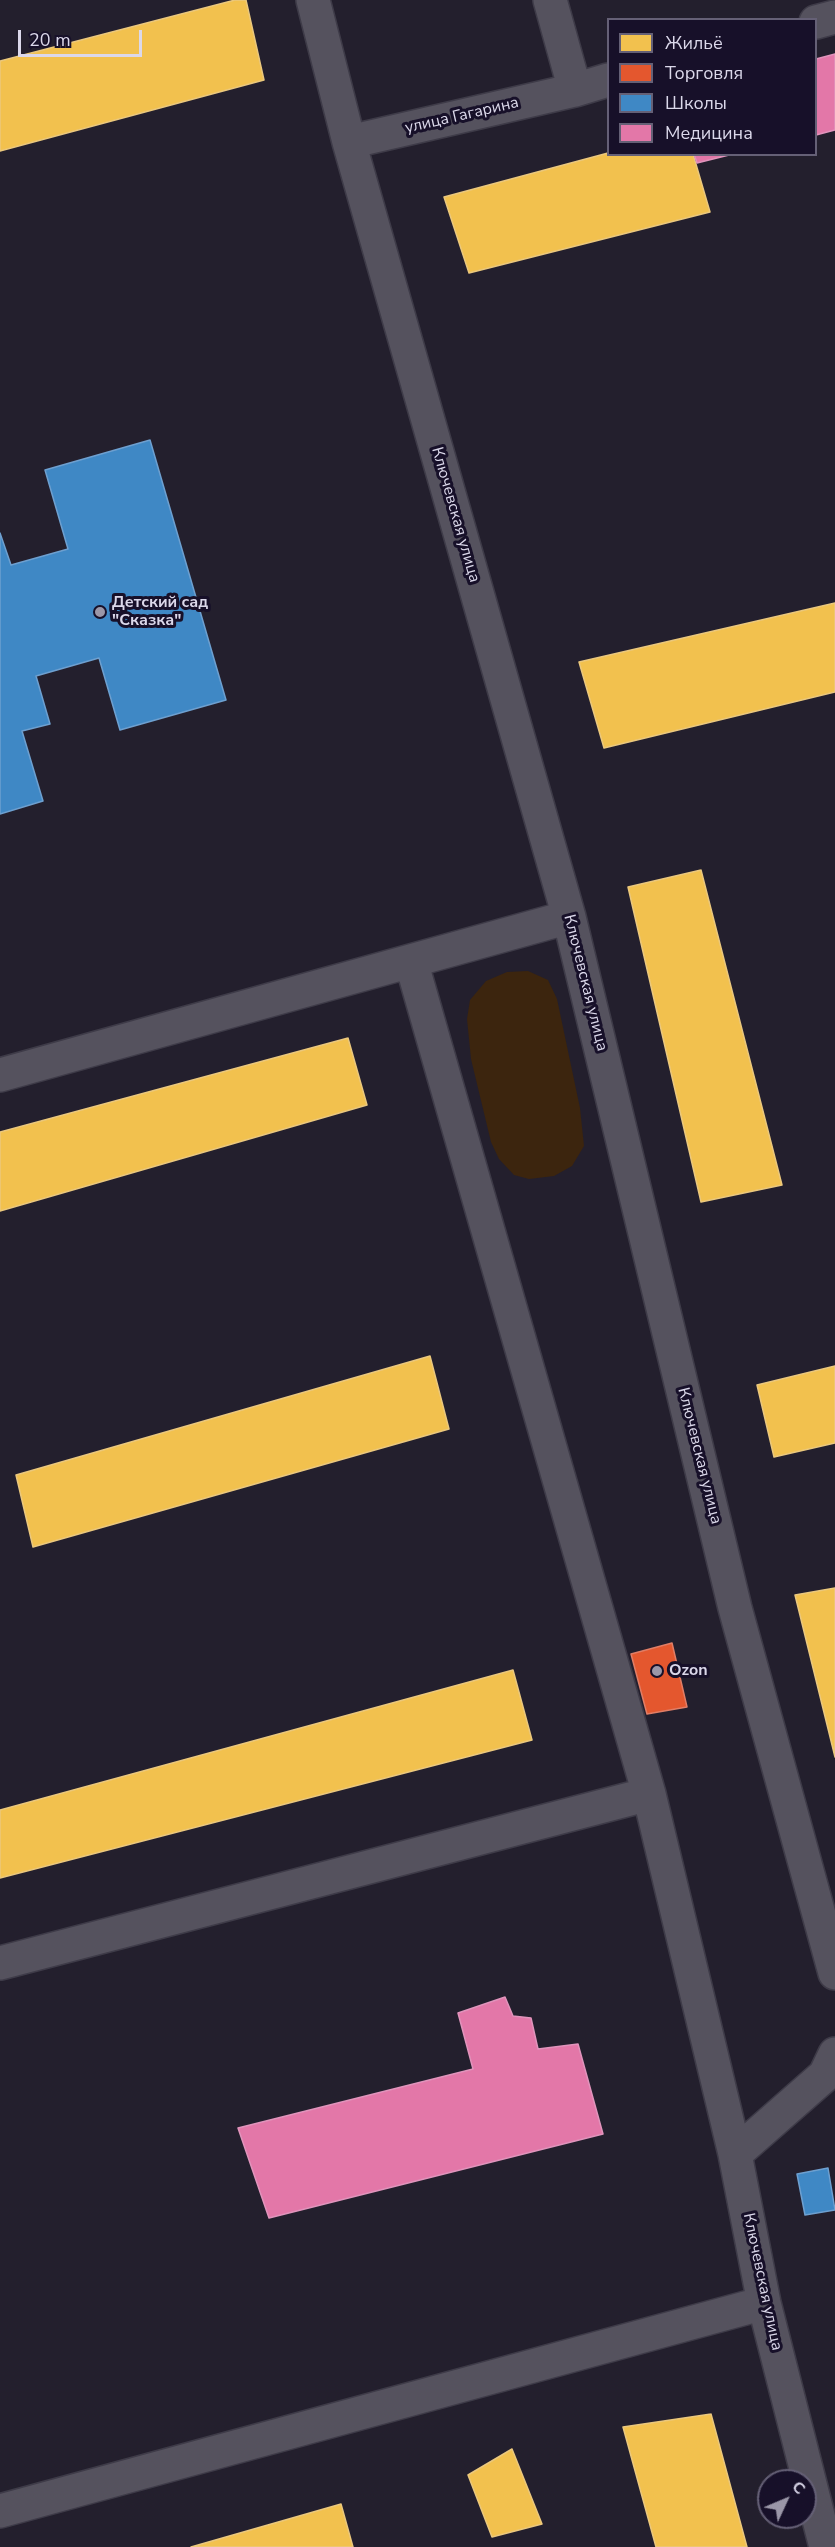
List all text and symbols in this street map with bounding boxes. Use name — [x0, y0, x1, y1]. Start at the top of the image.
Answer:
scale bar — [21, 18, 146, 56]
legend — [607, 18, 817, 156]
text: 20 m — [29, 28, 71, 52]
text: Жильё — [665, 31, 723, 55]
text: Торговля — [665, 61, 743, 85]
text: Школы — [665, 91, 727, 115]
street label: улица Гагарина — [403, 94, 521, 138]
text: Медицина — [665, 121, 753, 145]
street label: Ключевская улица — [426, 445, 484, 585]
place label: Детский сад "Сказка" — [112, 593, 208, 631]
marker: Детский сад "Сказка" — [93, 605, 107, 619]
street label: Ключевская улица — [559, 913, 611, 1053]
street label: Ключевская улица — [673, 1386, 725, 1526]
place label: Ozon — [669, 1661, 708, 1681]
marker: Ozon — [650, 1664, 664, 1678]
street label: Ключевская улица — [738, 2212, 786, 2352]
north arrow — [757, 2469, 817, 2529]
text: С — [787, 2476, 810, 2499]

